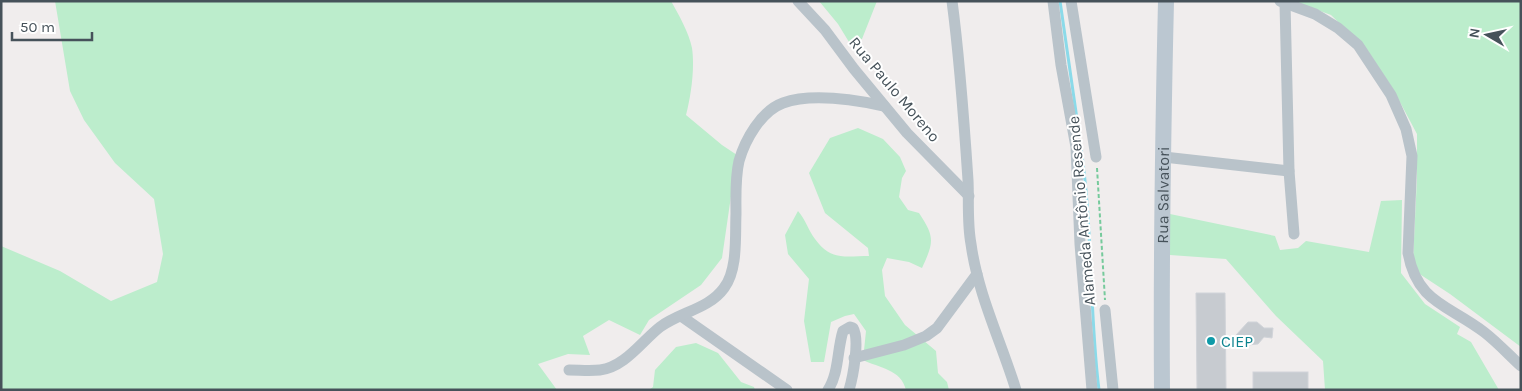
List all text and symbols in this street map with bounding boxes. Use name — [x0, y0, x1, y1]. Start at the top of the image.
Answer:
scale bar — [12, 10, 92, 42]
north arrow — [1462, 10, 1512, 60]
text: 50 m — [20, 18, 55, 36]
text: N — [1465, 27, 1484, 39]
street label: Rua Paulo Moreno — [845, 33, 944, 146]
street label: Alameda Antônio Resende — [1064, 115, 1099, 307]
street label: Rua Salvatori — [1153, 146, 1173, 244]
place label: CIEP — [1221, 332, 1253, 351]
marker: CIEP — [1205, 335, 1217, 347]

